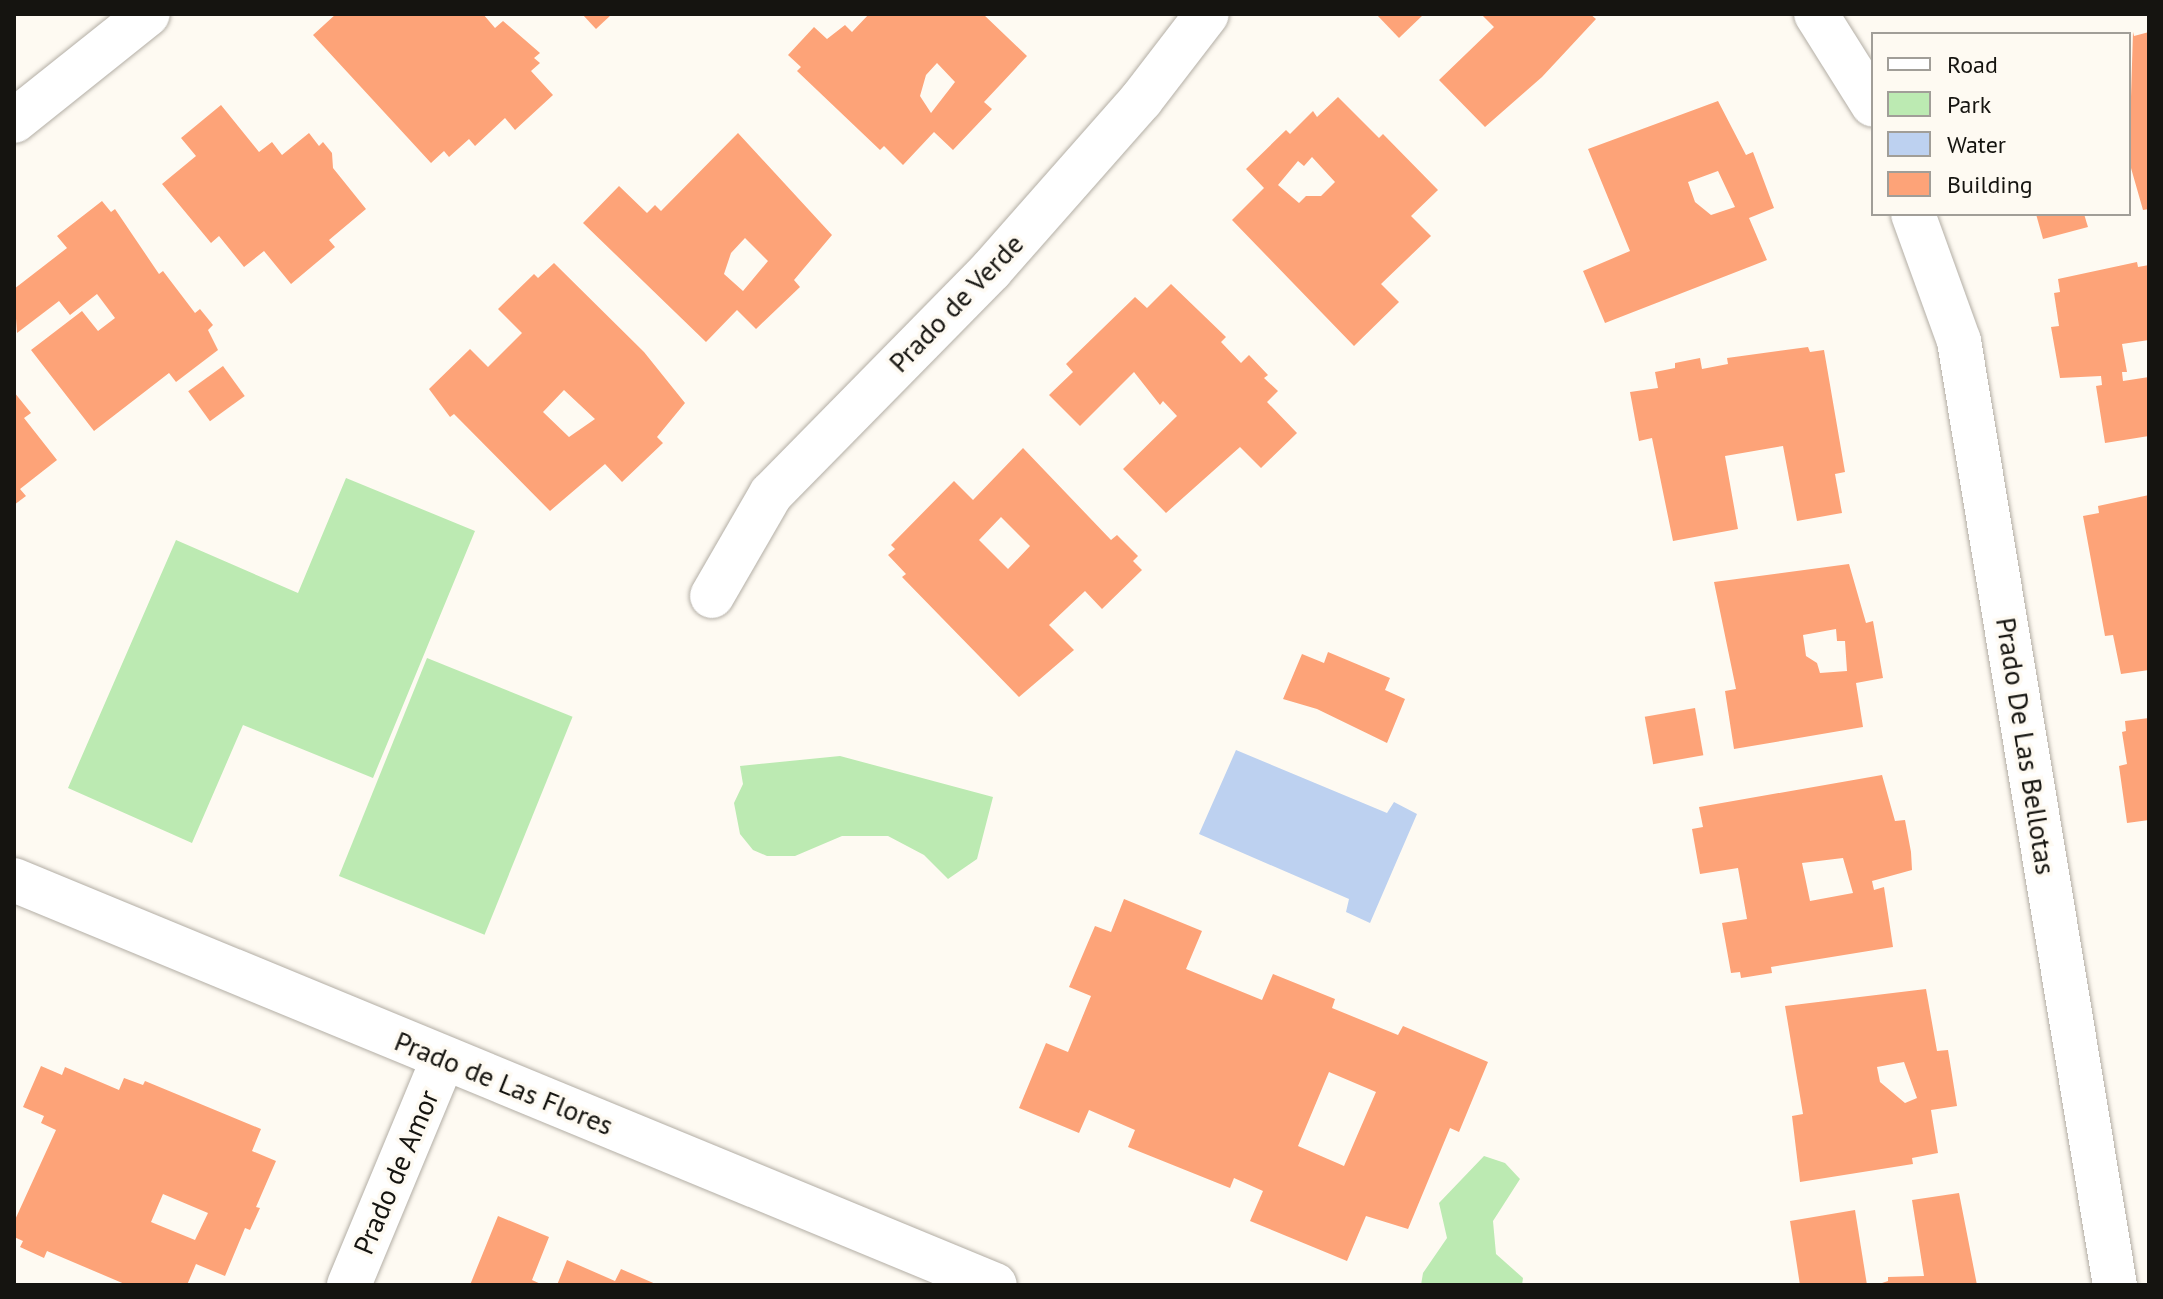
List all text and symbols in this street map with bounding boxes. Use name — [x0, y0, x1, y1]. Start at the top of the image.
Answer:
legend — [1871, 32, 2131, 216]
text: Road — [1947, 49, 1998, 80]
text: Park — [1947, 89, 1991, 120]
text: Water — [1947, 129, 2006, 160]
text: Building — [1947, 169, 2033, 200]
street label: Prado de Verde — [881, 227, 1031, 379]
street label: Prado De Las Bellotas — [1989, 615, 2063, 877]
street label: Prado de Las Flores — [390, 1024, 618, 1142]
street label: Prado de Amor — [346, 1084, 446, 1260]

